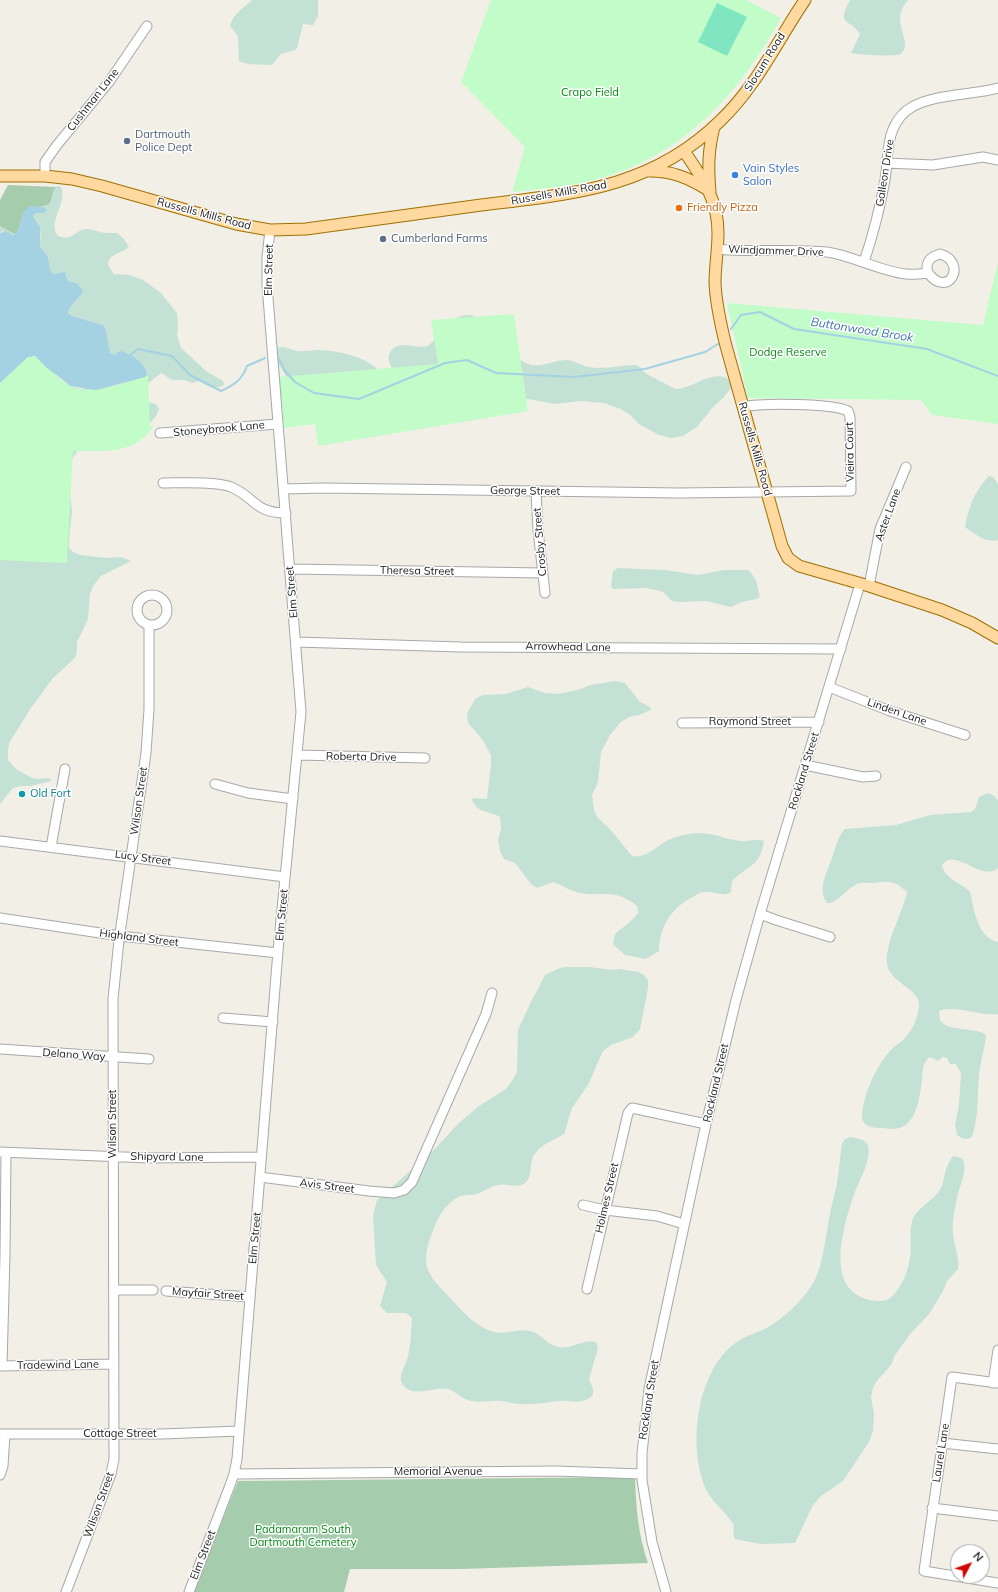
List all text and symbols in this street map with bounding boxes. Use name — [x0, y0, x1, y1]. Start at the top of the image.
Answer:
street label: Slocum Road — [742, 30, 788, 94]
street label: Cushman Lane — [64, 66, 122, 134]
park label: Crapo Field — [561, 86, 619, 100]
place label: Dartmouth Police Dept — [135, 128, 192, 154]
marker: Dartmouth Police Dept — [122, 136, 132, 146]
street label: Galleon Drive — [873, 138, 897, 208]
place label: Vain Styles Salon — [743, 162, 799, 188]
marker: Vain Styles Salon — [730, 170, 740, 180]
street label: Russells Mills Road — [510, 178, 608, 208]
street label: Russells Mills Road — [155, 195, 253, 233]
place label: Friendly Pizza — [687, 201, 758, 215]
marker: Friendly Pizza — [674, 203, 684, 213]
place label: Cumberland Farms — [391, 232, 488, 246]
marker: Cumberland Farms — [378, 234, 388, 244]
street label: Windjammer Drive — [728, 243, 824, 259]
street label: Elm Street — [262, 244, 276, 296]
water label: Buttonwood Brook — [810, 315, 914, 345]
park label: Dodge Reserve — [749, 346, 827, 360]
street label: Russells Mills Road — [735, 401, 775, 497]
street label: Stoneybrook Lane — [173, 418, 265, 440]
street label: Vieira Court — [843, 422, 857, 482]
street label: George Street — [490, 484, 560, 498]
street label: Aster Lane — [872, 487, 904, 543]
street label: Crosby Street — [530, 507, 550, 577]
street label: Theresa Street — [380, 564, 454, 578]
street label: Elm Street — [283, 566, 301, 618]
street label: Arrowhead Lane — [525, 640, 611, 654]
street label: Linden Lane — [866, 696, 928, 728]
street label: Raymond Street — [709, 715, 791, 729]
street label: Rockland Street — [786, 731, 822, 811]
street label: Roberta Drive — [326, 750, 396, 764]
street label: Wilson Street — [128, 766, 150, 836]
place label: Old Fort — [30, 787, 71, 801]
marker: Old Fort — [17, 789, 27, 799]
street label: Lucy Street — [114, 848, 172, 868]
street label: Elm Street — [273, 889, 291, 941]
street label: Highland Street — [99, 927, 179, 949]
street label: Rockland Street — [701, 1042, 731, 1124]
street label: Delano Way — [42, 1046, 106, 1064]
street label: Wilson Street — [106, 1090, 120, 1158]
street label: Shipyard Lane — [130, 1150, 204, 1164]
street label: Holmes Street — [593, 1162, 621, 1234]
street label: Avis Street — [299, 1176, 355, 1196]
street label: Elm Street — [246, 1212, 264, 1264]
street label: Mayfair Street — [172, 1285, 244, 1303]
street label: Tradewind Lane — [17, 1358, 99, 1372]
street label: Rockland Street — [636, 1359, 662, 1441]
street label: Laurel Lane — [930, 1423, 952, 1483]
street label: Cottage Street — [83, 1427, 157, 1441]
street label: Memorial Avenue — [394, 1465, 482, 1479]
street label: Wilson Street — [81, 1470, 117, 1540]
park label: Padamaram South Dartmouth Cemetery — [249, 1523, 357, 1549]
street label: Elm Street — [188, 1528, 218, 1582]
north arrow — [950, 1544, 990, 1584]
text: N — [970, 1549, 986, 1565]

